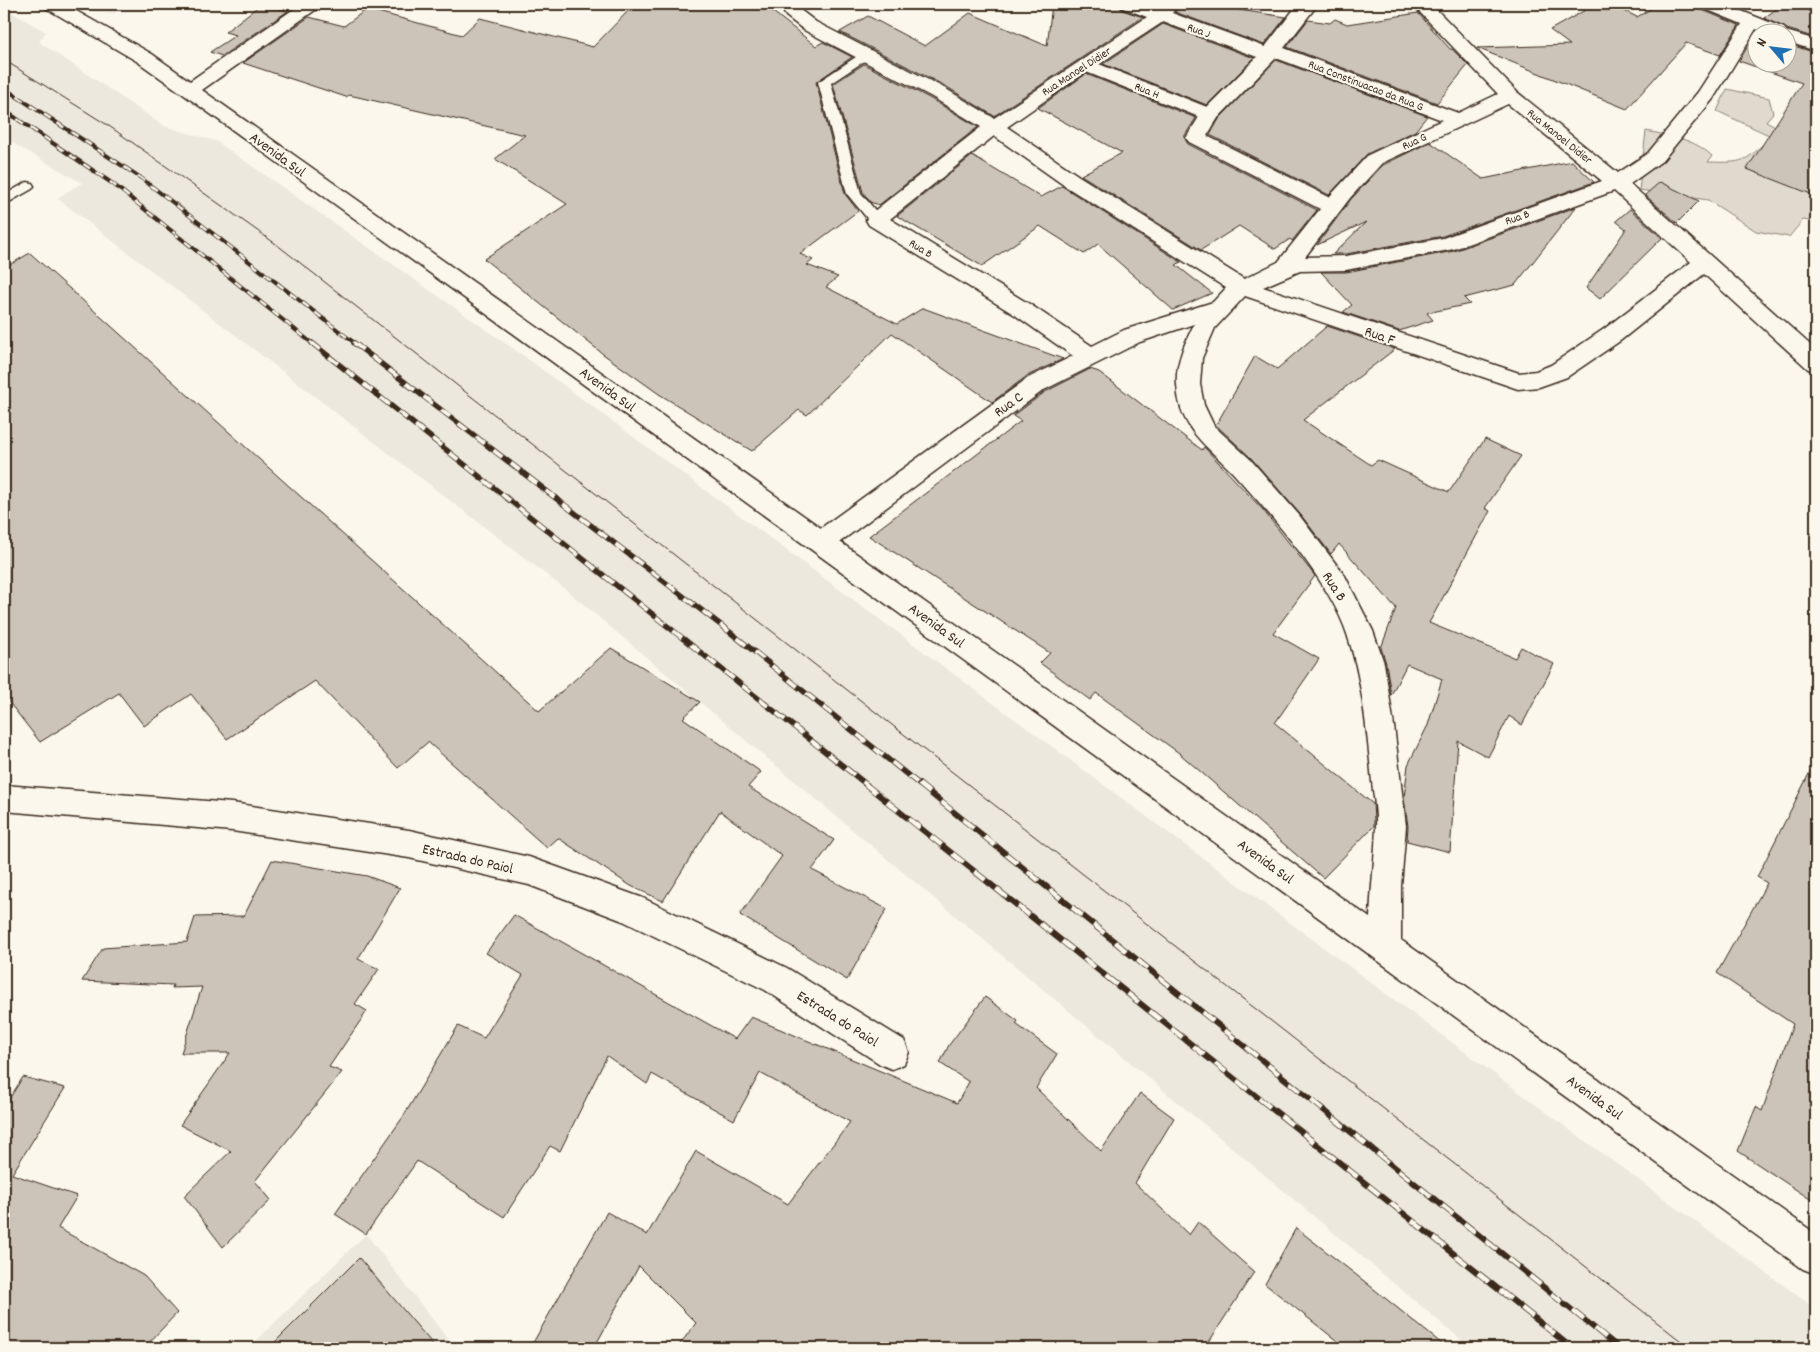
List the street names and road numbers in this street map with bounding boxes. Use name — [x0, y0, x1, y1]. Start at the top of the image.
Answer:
street label: Rua J — [1185, 20, 1213, 43]
street label: Rua Manoel Didier — [1039, 43, 1115, 101]
street label: Rua Constinuacao da Rua G — [1305, 57, 1426, 116]
street label: Rua H — [1131, 79, 1161, 104]
street label: Rua Manoel Didier — [1523, 105, 1596, 169]
street label: Avenida Sul — [244, 128, 310, 184]
street label: Rua G — [1400, 129, 1430, 155]
street label: Rua B — [1503, 206, 1532, 231]
street label: Rua B — [905, 236, 936, 263]
street label: Rua F — [1361, 321, 1398, 352]
street label: Avenida Sul — [574, 363, 640, 419]
street label: Rua C — [990, 387, 1028, 424]
street label: Rua B — [1316, 568, 1351, 606]
street label: Avenida Sul — [903, 599, 969, 655]
street label: Avenida Sul — [1232, 835, 1298, 891]
street label: Estrada do Paiol — [420, 839, 516, 881]
street label: Estrada do Paiol — [792, 986, 882, 1054]
street label: Avenida Sul — [1561, 1071, 1627, 1127]

